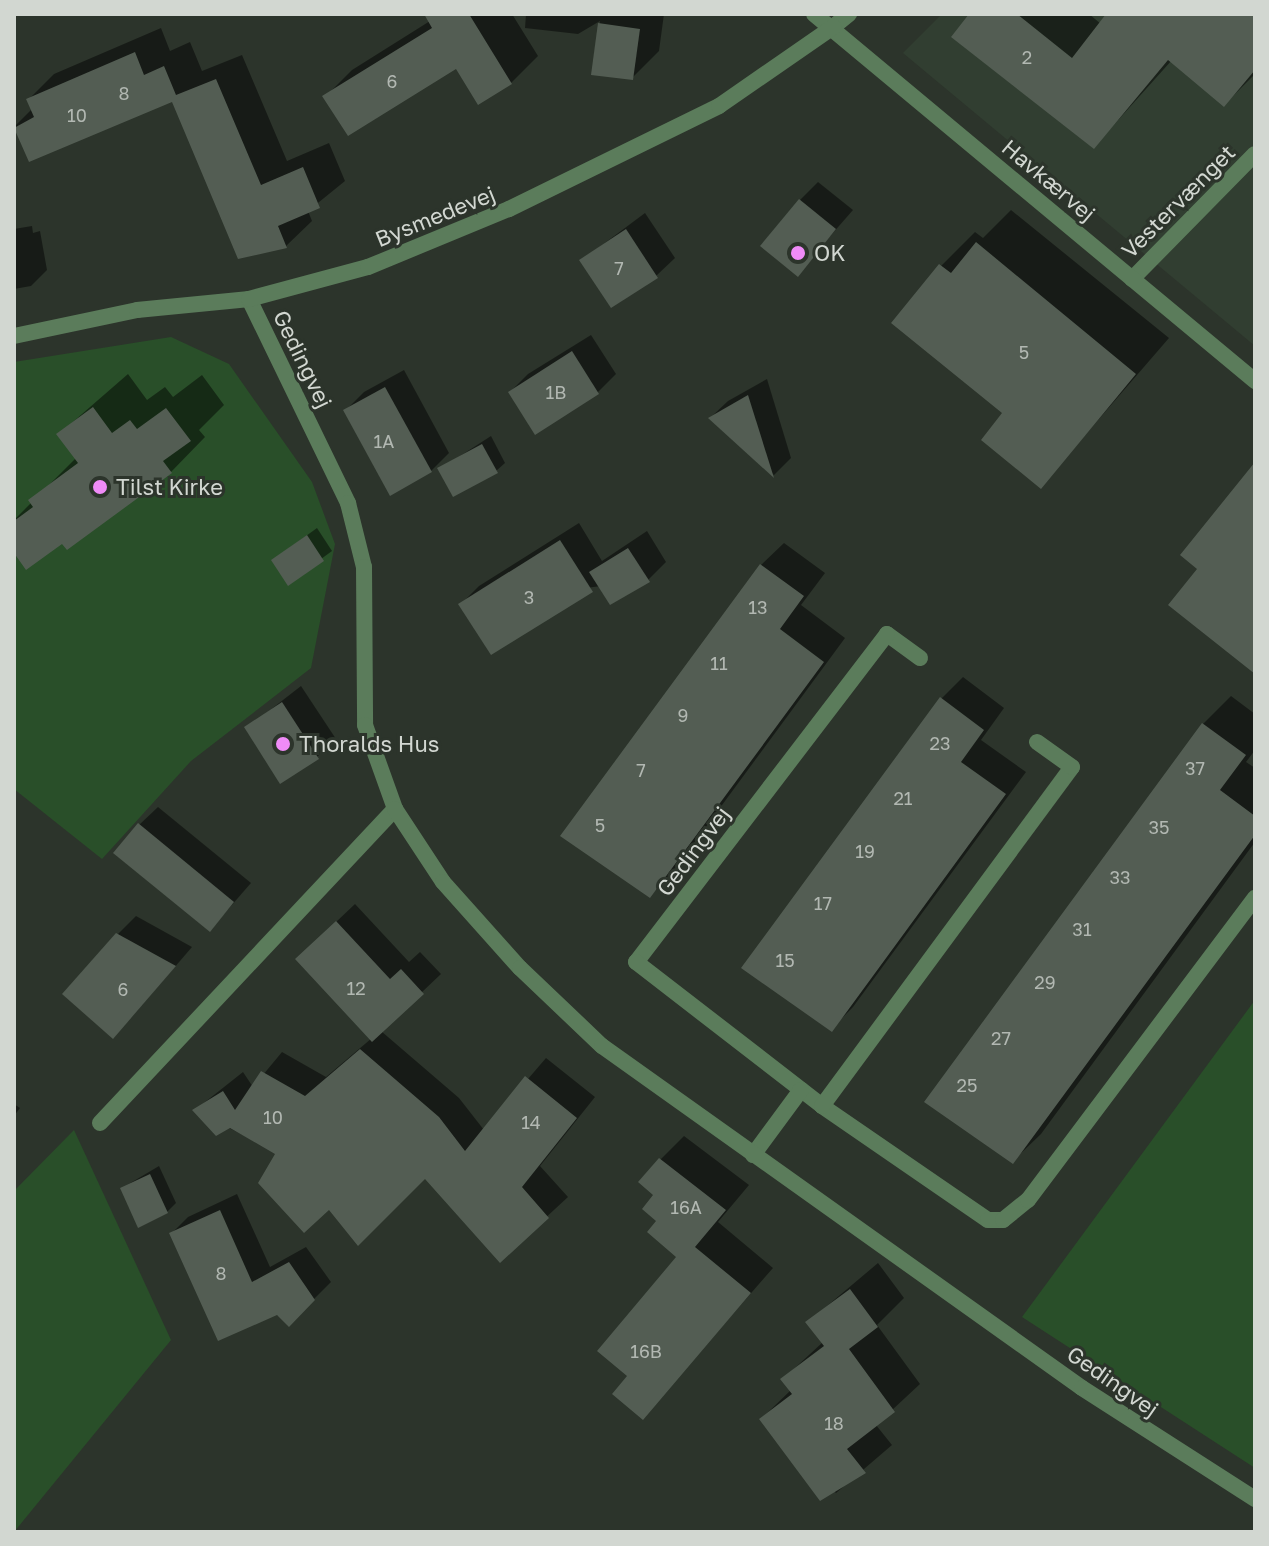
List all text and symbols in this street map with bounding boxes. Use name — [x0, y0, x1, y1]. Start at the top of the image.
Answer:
house number: 2 — [1022, 46, 1032, 68]
house number: 6 — [387, 70, 397, 92]
house number: 8 — [119, 82, 129, 104]
house number: 10 — [67, 104, 87, 126]
street label: Havkærvej — [997, 133, 1101, 227]
street label: Vestervænget — [1116, 139, 1240, 263]
street label: Bysmedevej — [371, 180, 499, 252]
place label: OK — [814, 240, 845, 266]
marker: OK — [789, 244, 807, 262]
house number: 7 — [614, 257, 624, 279]
street label: Gedingvej — [268, 306, 338, 412]
house number: 5 — [1019, 341, 1029, 363]
house number: 1B — [546, 381, 566, 403]
house number: 1A — [374, 430, 394, 452]
place label: Tilst Kirke — [116, 474, 223, 500]
marker: Tilst Kirke — [91, 478, 109, 496]
house number: 3 — [524, 586, 534, 608]
house number: 13 — [748, 596, 768, 618]
house number: 11 — [710, 652, 728, 674]
house number: 9 — [678, 704, 688, 726]
place label: Thoralds Hus — [299, 731, 439, 757]
house number: 23 — [930, 732, 950, 754]
marker: Thoralds Hus — [274, 735, 292, 753]
house number: 37 — [1185, 757, 1205, 779]
house number: 7 — [636, 759, 646, 781]
house number: 21 — [893, 787, 913, 809]
street label: Gedingvej — [651, 801, 735, 901]
house number: 5 — [595, 814, 605, 836]
house number: 35 — [1149, 816, 1169, 838]
house number: 19 — [855, 840, 875, 862]
house number: 33 — [1109, 866, 1131, 888]
house number: 17 — [814, 892, 832, 914]
house number: 31 — [1072, 918, 1092, 940]
house number: 15 — [775, 949, 795, 971]
house number: 29 — [1034, 971, 1056, 993]
house number: 12 — [346, 977, 366, 999]
house number: 6 — [118, 978, 128, 1000]
house number: 27 — [991, 1027, 1011, 1049]
house number: 25 — [957, 1074, 977, 1096]
house number: 10 — [263, 1106, 283, 1128]
house number: 14 — [521, 1111, 541, 1133]
house number: 16A — [670, 1196, 702, 1218]
house number: 8 — [216, 1262, 226, 1284]
house number: 16B — [630, 1340, 662, 1362]
street label: Gedingvej — [1062, 1340, 1164, 1422]
house number: 18 — [824, 1412, 844, 1434]

